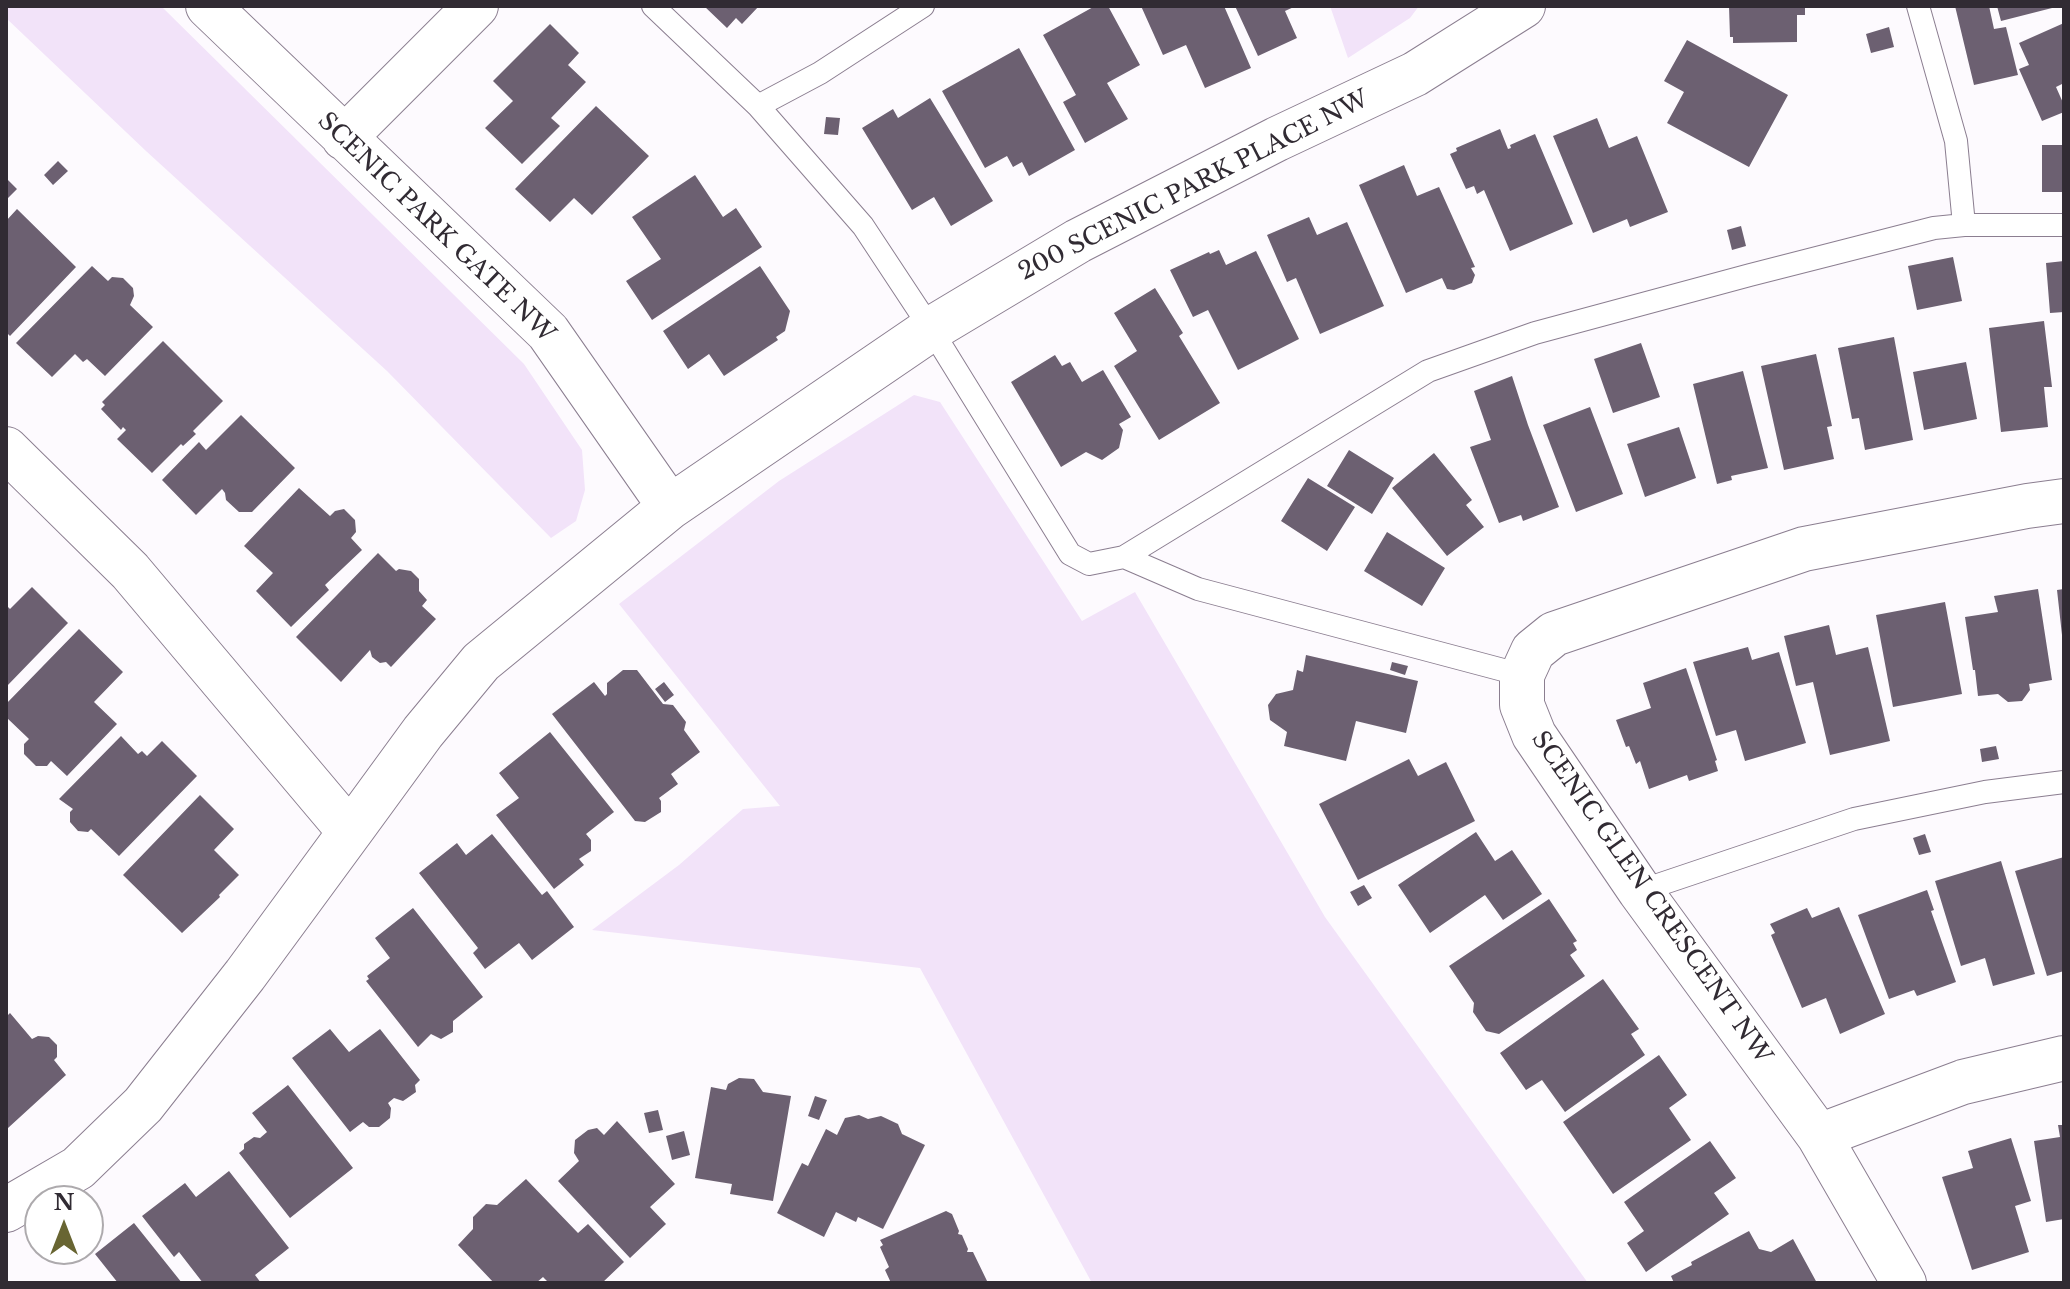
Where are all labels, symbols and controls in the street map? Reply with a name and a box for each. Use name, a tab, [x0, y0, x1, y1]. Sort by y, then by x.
street label: 200 SCENIC PARK PLACE NW	[1014, 85, 1374, 287]
street label: SCENIC PARK GATE NW	[311, 107, 561, 349]
street label: SCENIC GLEN CRESCENT NW	[1525, 726, 1777, 1070]
north arrow	[24, 1185, 104, 1265]
text: N	[54, 1189, 74, 1216]

